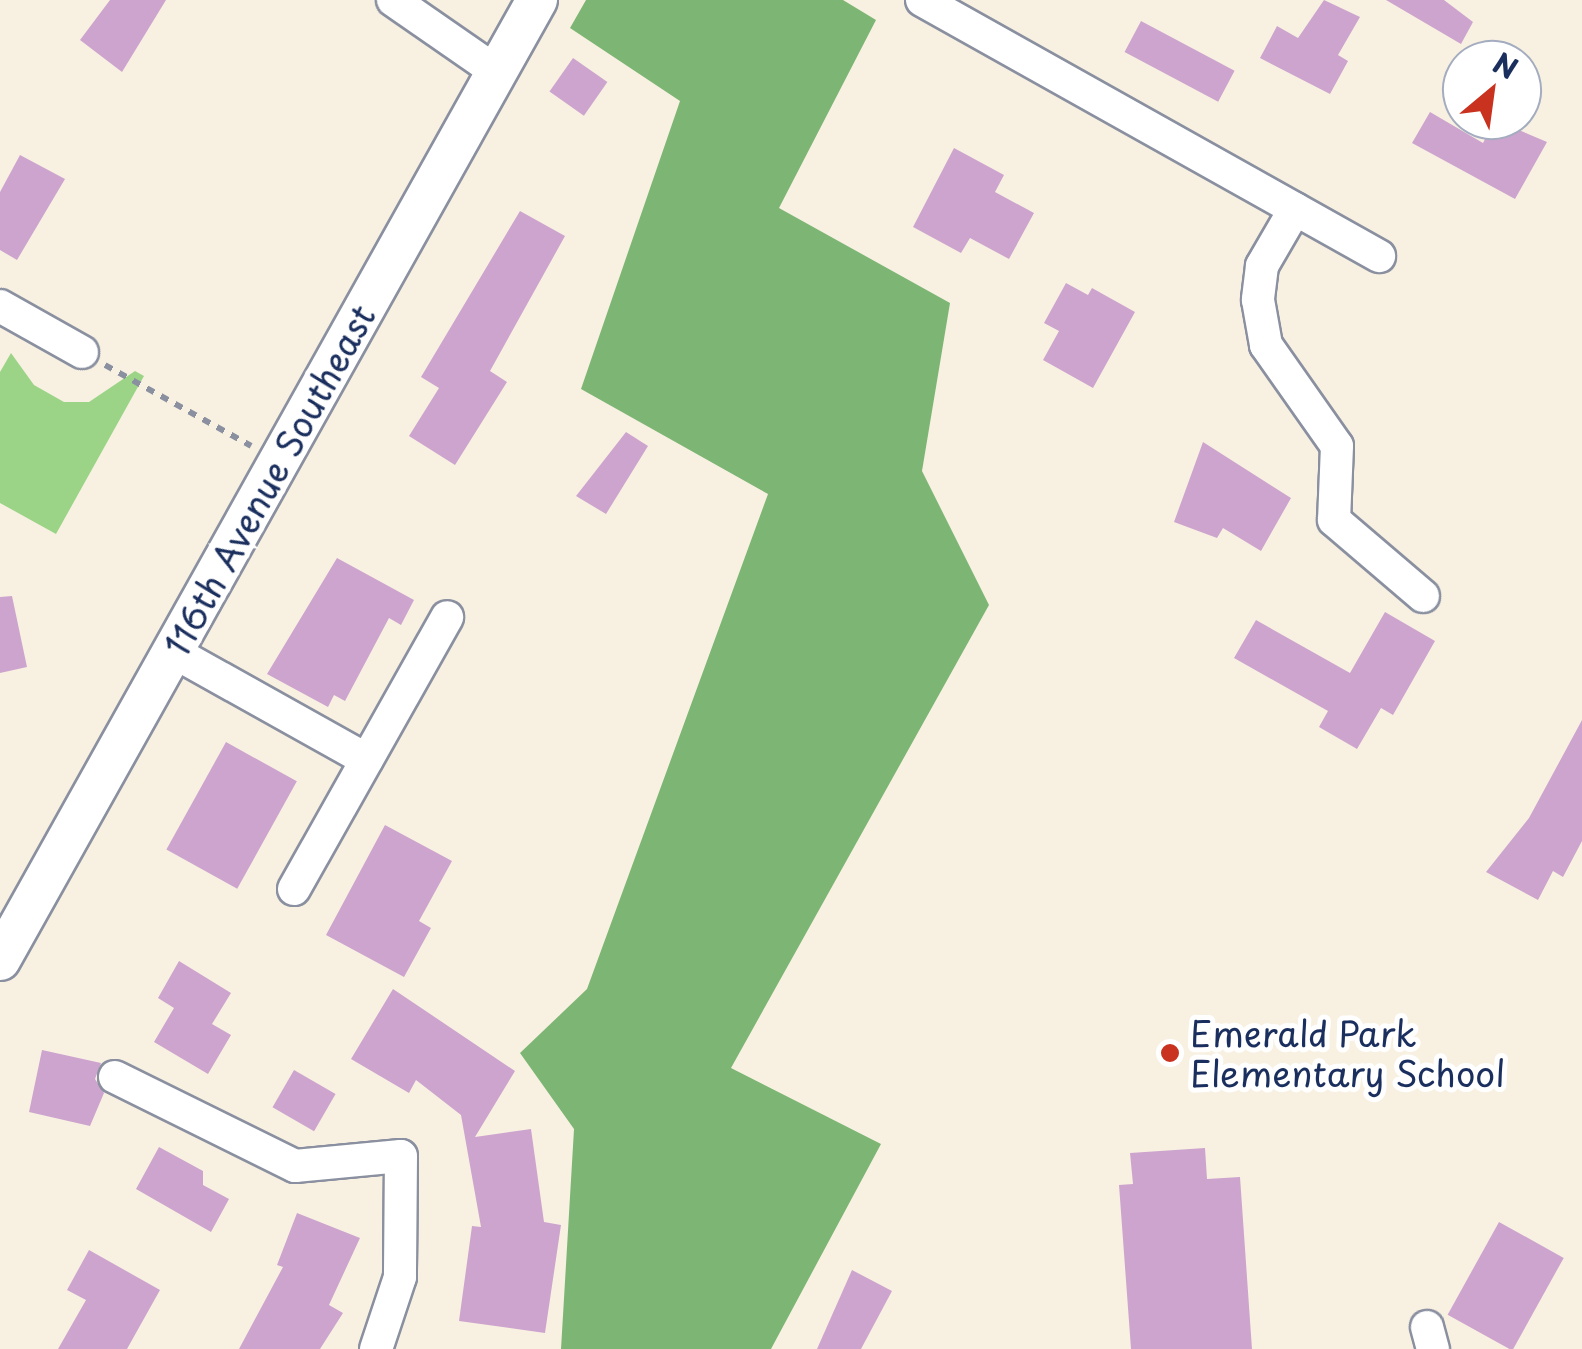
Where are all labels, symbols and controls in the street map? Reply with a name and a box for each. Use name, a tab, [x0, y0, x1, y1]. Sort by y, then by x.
north arrow	[1442, 40, 1542, 140]
text: N	[1486, 41, 1526, 89]
street label: 116th Avenue Southeast	[154, 296, 384, 664]
place label: Emerald Park Elementary School	[1190, 1012, 1505, 1094]
marker: Emerald Park Elementary School	[1159, 1042, 1181, 1064]

